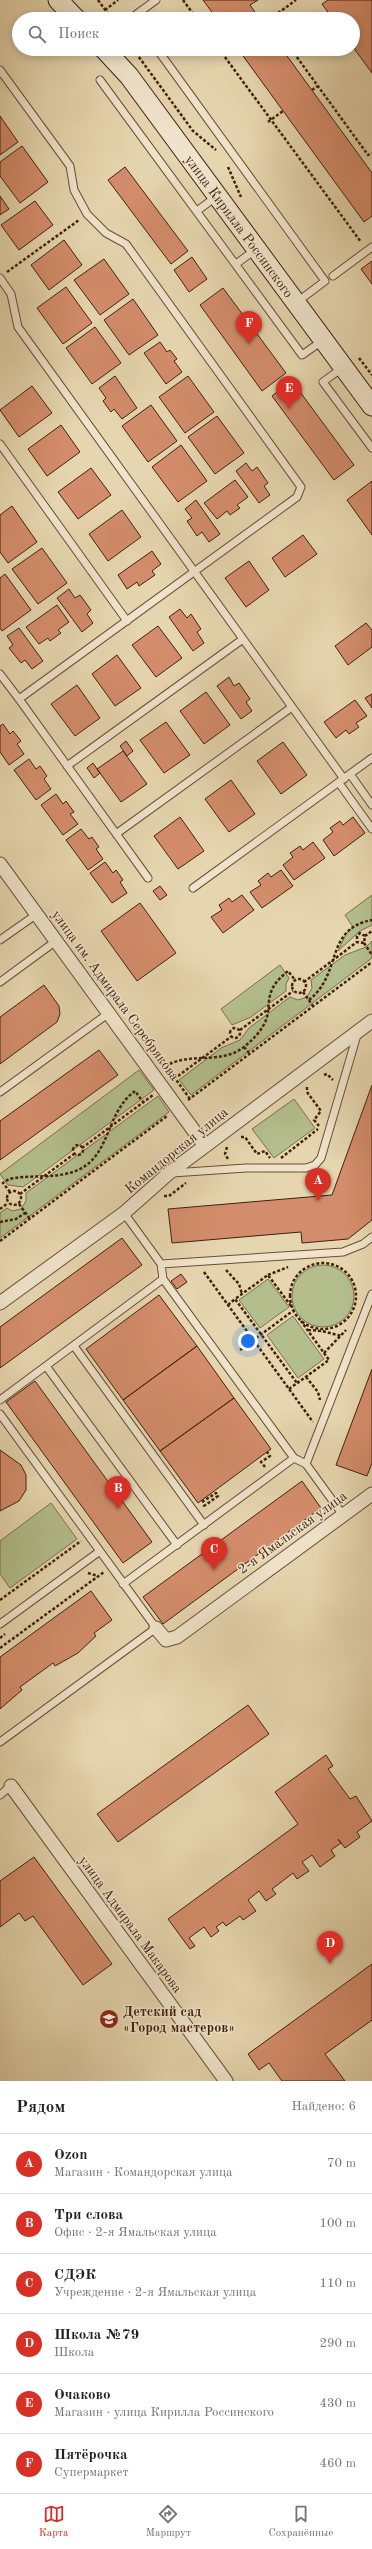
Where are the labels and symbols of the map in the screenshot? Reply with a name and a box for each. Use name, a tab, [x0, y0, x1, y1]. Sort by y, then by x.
street label: улица Кирилла Россинского	[182, 153, 296, 300]
pin: F	[236, 311, 262, 344]
pin: E	[276, 376, 302, 409]
street label: улица им. Адмирала Серебрякова	[49, 908, 182, 1083]
street label: Командорская улица	[123, 1105, 231, 1196]
pin: A	[305, 1168, 331, 1201]
your location	[238, 1331, 258, 1351]
pin: B	[105, 1476, 131, 1509]
street label: 2-я Ямальская улица	[236, 1489, 350, 1577]
pin: C	[201, 1537, 227, 1570]
street label: улица Адмирала Макарова	[76, 1854, 185, 1996]
pin: D	[317, 1931, 343, 1964]
place label: Детский сад «Город мастеров»	[123, 2005, 235, 2035]
school or university icon: Детский сад «Город мастеров»	[98, 2008, 120, 2030]

